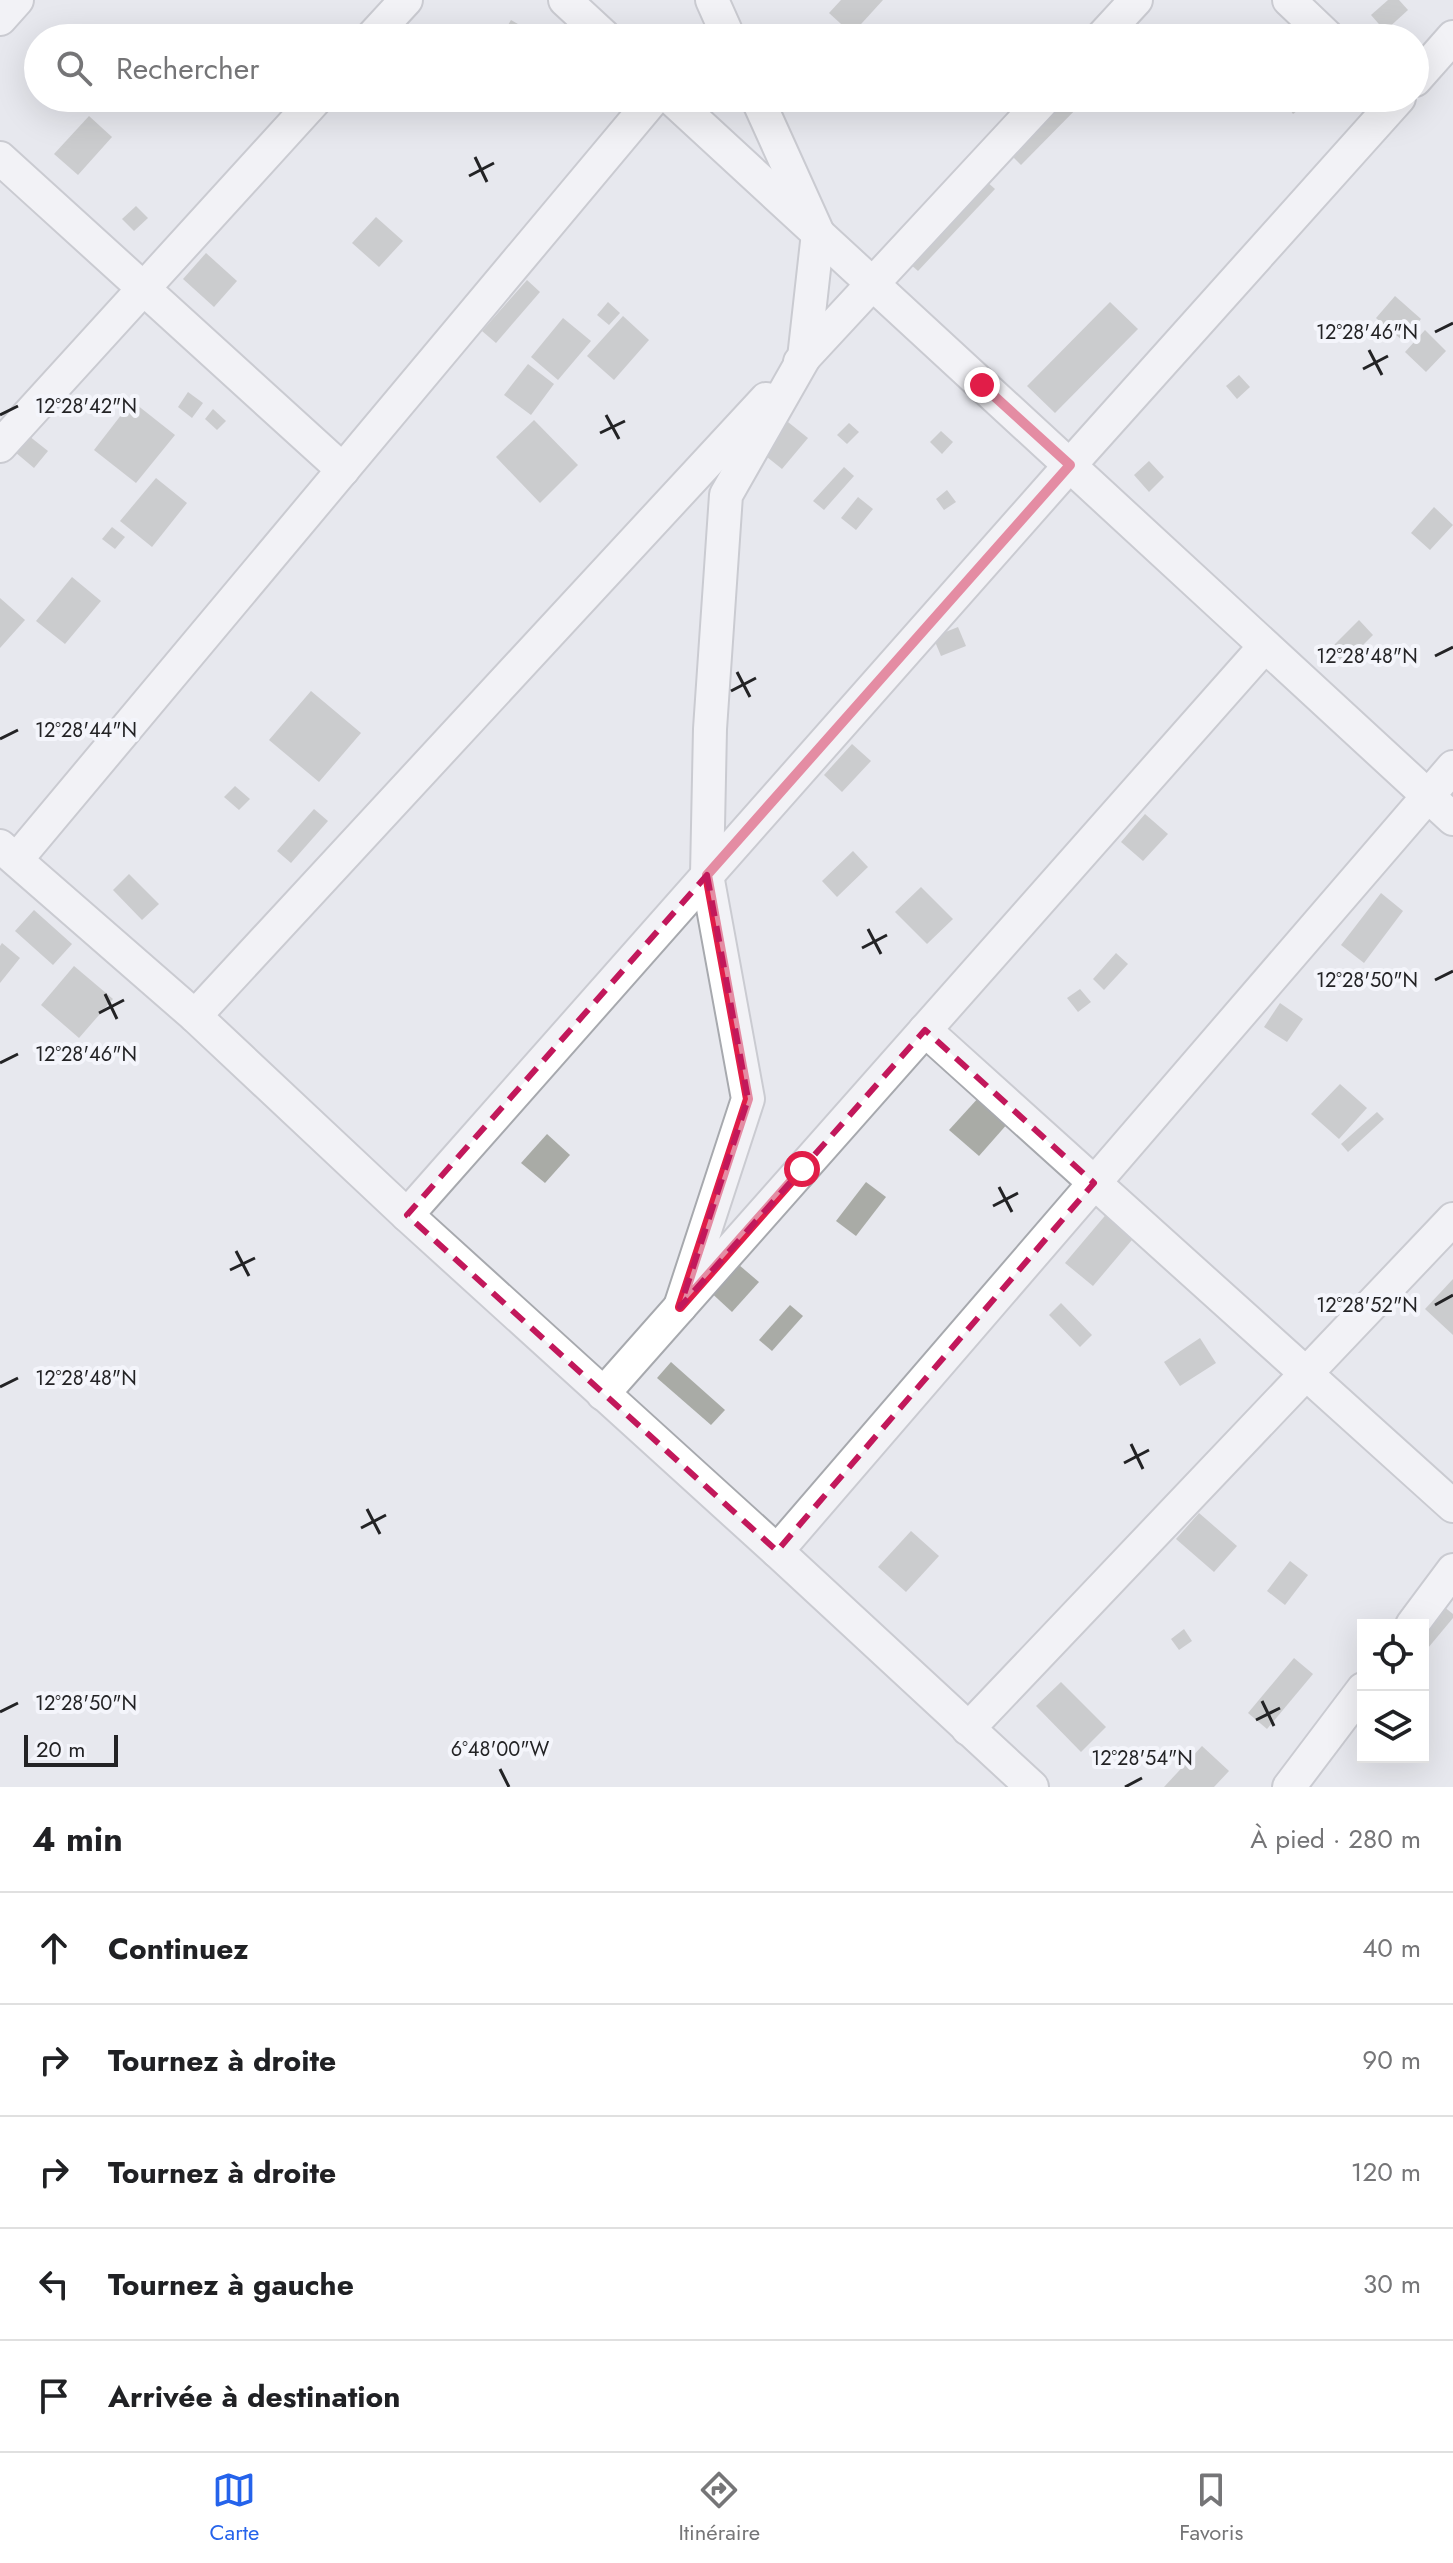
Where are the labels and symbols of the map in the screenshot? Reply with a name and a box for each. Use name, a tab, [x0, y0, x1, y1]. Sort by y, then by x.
text: 12°28'46"N	[1316, 318, 1418, 347]
route end	[964, 367, 1000, 403]
text: 12°28'42"N	[35, 392, 137, 421]
text: 12°28'48"N	[1316, 642, 1418, 671]
text: 12°28'44"N	[35, 716, 137, 745]
text: 12°28'50"N	[1316, 966, 1418, 995]
text: 12°28'46"N	[35, 1040, 137, 1069]
route start	[784, 1151, 820, 1187]
text: 12°28'52"N	[1316, 1291, 1418, 1320]
text: 12°28'48"N	[35, 1364, 137, 1393]
text: 12°28'50"N	[35, 1689, 137, 1718]
scale bar	[24, 1731, 118, 1767]
text: 6°48'00"W	[451, 1735, 549, 1764]
text: 12°28'54"N	[1091, 1744, 1193, 1773]

